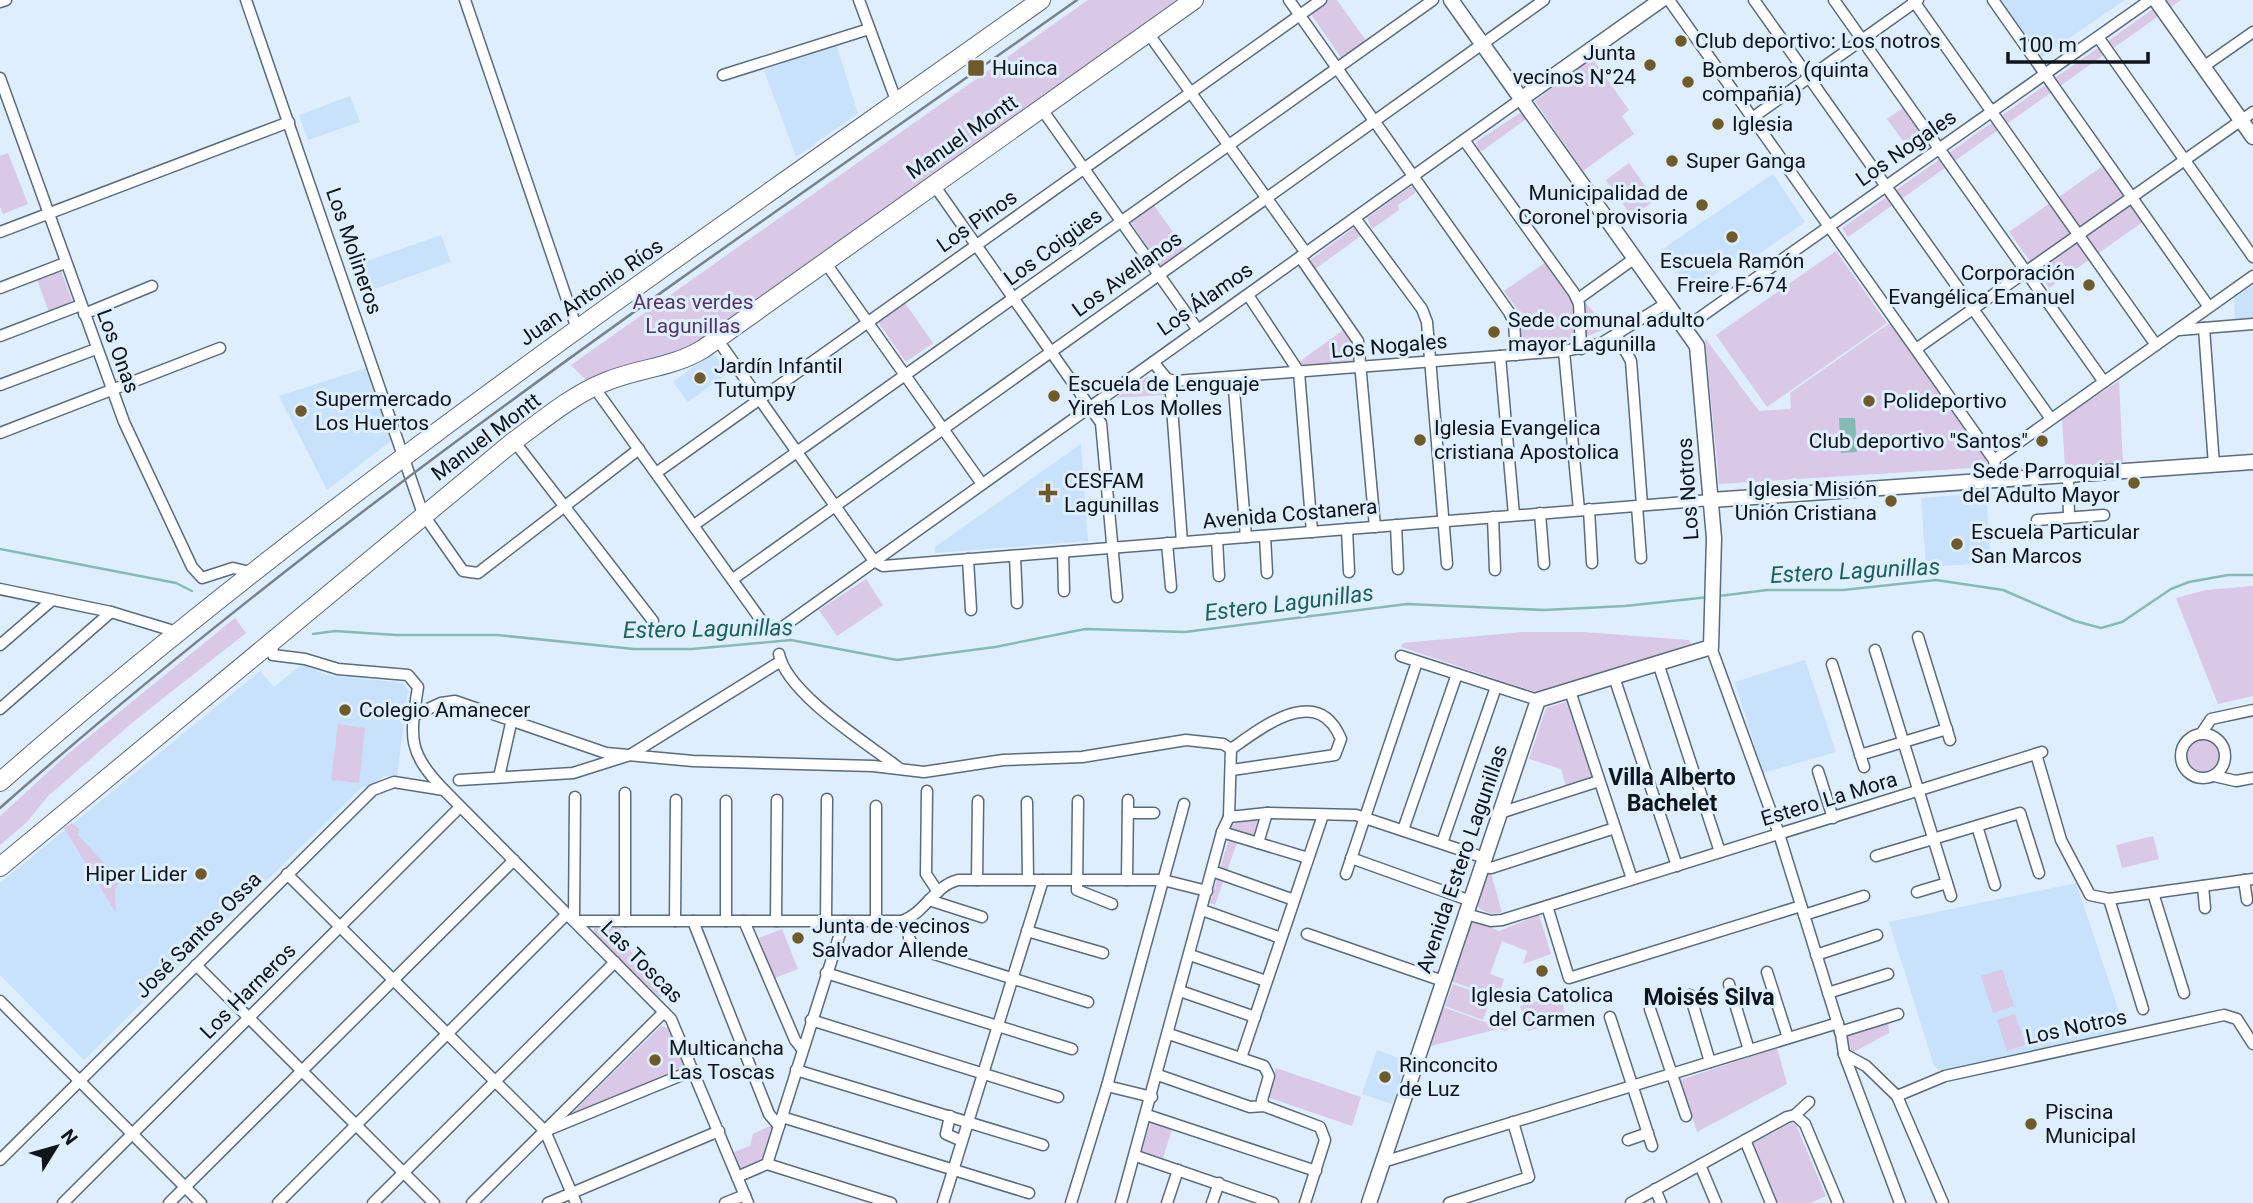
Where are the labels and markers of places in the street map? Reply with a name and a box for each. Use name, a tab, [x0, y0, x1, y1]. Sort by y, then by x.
place label: Club deportivo: Los notros	[1695, 29, 1941, 53]
marker: Club deportivo: Los notros	[1673, 33, 1689, 49]
place label: Junta vecinos N°24	[1513, 41, 1636, 89]
place label: Huinca	[992, 56, 1058, 80]
marker: Junta vecinos N°24	[1642, 57, 1658, 73]
marker: Huinca	[966, 58, 986, 78]
place label: Bomberos (quinta compañia)	[1702, 58, 1869, 106]
marker: Bomberos (quinta compañia)	[1680, 74, 1696, 90]
place label: Iglesia	[1732, 112, 1793, 136]
marker: Iglesia	[1710, 116, 1726, 132]
place label: Super Ganga	[1686, 149, 1806, 173]
marker: Super Ganga	[1664, 153, 1680, 169]
place label: Municipalidad de Coronel provisoria	[1518, 181, 1688, 229]
marker: Municipalidad de Coronel provisoria	[1694, 197, 1710, 213]
marker: Escuela Ramón Freire F-674	[1724, 229, 1740, 245]
place label: Escuela Ramón Freire F-674	[1660, 249, 1804, 297]
place label: Corporación Evangélica Emanuel	[1888, 261, 2075, 309]
marker: Corporación Evangélica Emanuel	[2081, 277, 2097, 293]
place label: Sede comunal adulto mayor Lagunilla	[1508, 308, 1705, 356]
marker: Sede comunal adulto mayor Lagunilla	[1486, 324, 1502, 340]
place label: Jardín Infantil Tutumpy	[714, 354, 843, 402]
marker: Jardín Infantil Tutumpy	[692, 370, 708, 386]
place label: Escuela de Lenguaje Yireh Los Molles	[1068, 372, 1259, 420]
place label: Supermercado Los Huertos	[315, 387, 452, 435]
marker: Escuela de Lenguaje Yireh Los Molles	[1046, 388, 1062, 404]
place label: Polideportivo	[1883, 389, 2007, 413]
marker: Polideportivo	[1861, 393, 1877, 409]
marker: Supermercado Los Huertos	[293, 403, 309, 419]
place label: Iglesia Evangelica cristiana Apostolica	[1434, 416, 1619, 464]
place label: Club deportivo "Santos"	[1809, 429, 2028, 453]
marker: Iglesia Evangelica cristiana Apostolica	[1412, 432, 1428, 448]
marker: Club deportivo "Santos"	[2034, 433, 2050, 449]
place label: Sede Parroquial del Adulto Mayor	[1962, 459, 2120, 507]
place label: CESFAM Lagunillas	[1064, 469, 1159, 517]
marker: Sede Parroquial del Adulto Mayor	[2126, 475, 2142, 491]
place label: Iglesia Misión Unión Cristiana	[1735, 477, 1877, 525]
marker: CESFAM Lagunillas	[1038, 483, 1058, 503]
marker: Iglesia Misión Unión Cristiana	[1883, 493, 1899, 509]
place label: Escuela Particular San Marcos	[1971, 520, 2140, 568]
marker: Escuela Particular San Marcos	[1949, 536, 1965, 552]
place label: Colegio Amanecer	[359, 698, 531, 722]
marker: Colegio Amanecer	[337, 702, 353, 718]
place label: Hiper Lider	[85, 862, 187, 886]
marker: Hiper Lider	[193, 866, 209, 882]
place label: Junta de vecinos Salvador Allende	[812, 914, 970, 962]
marker: Junta de vecinos Salvador Allende	[790, 930, 806, 946]
marker: Iglesia Catolica del Carmen	[1534, 963, 1550, 979]
place label: Iglesia Catolica del Carmen	[1471, 983, 1613, 1031]
place label: Multicancha Las Toscas	[669, 1036, 784, 1084]
marker: Multicancha Las Toscas	[647, 1052, 663, 1068]
place label: Rinconcito de Luz	[1399, 1053, 1498, 1101]
marker: Rinconcito de Luz	[1377, 1069, 1393, 1085]
place label: Piscina Municipal	[2045, 1100, 2136, 1148]
marker: Piscina Municipal	[2023, 1116, 2039, 1132]

